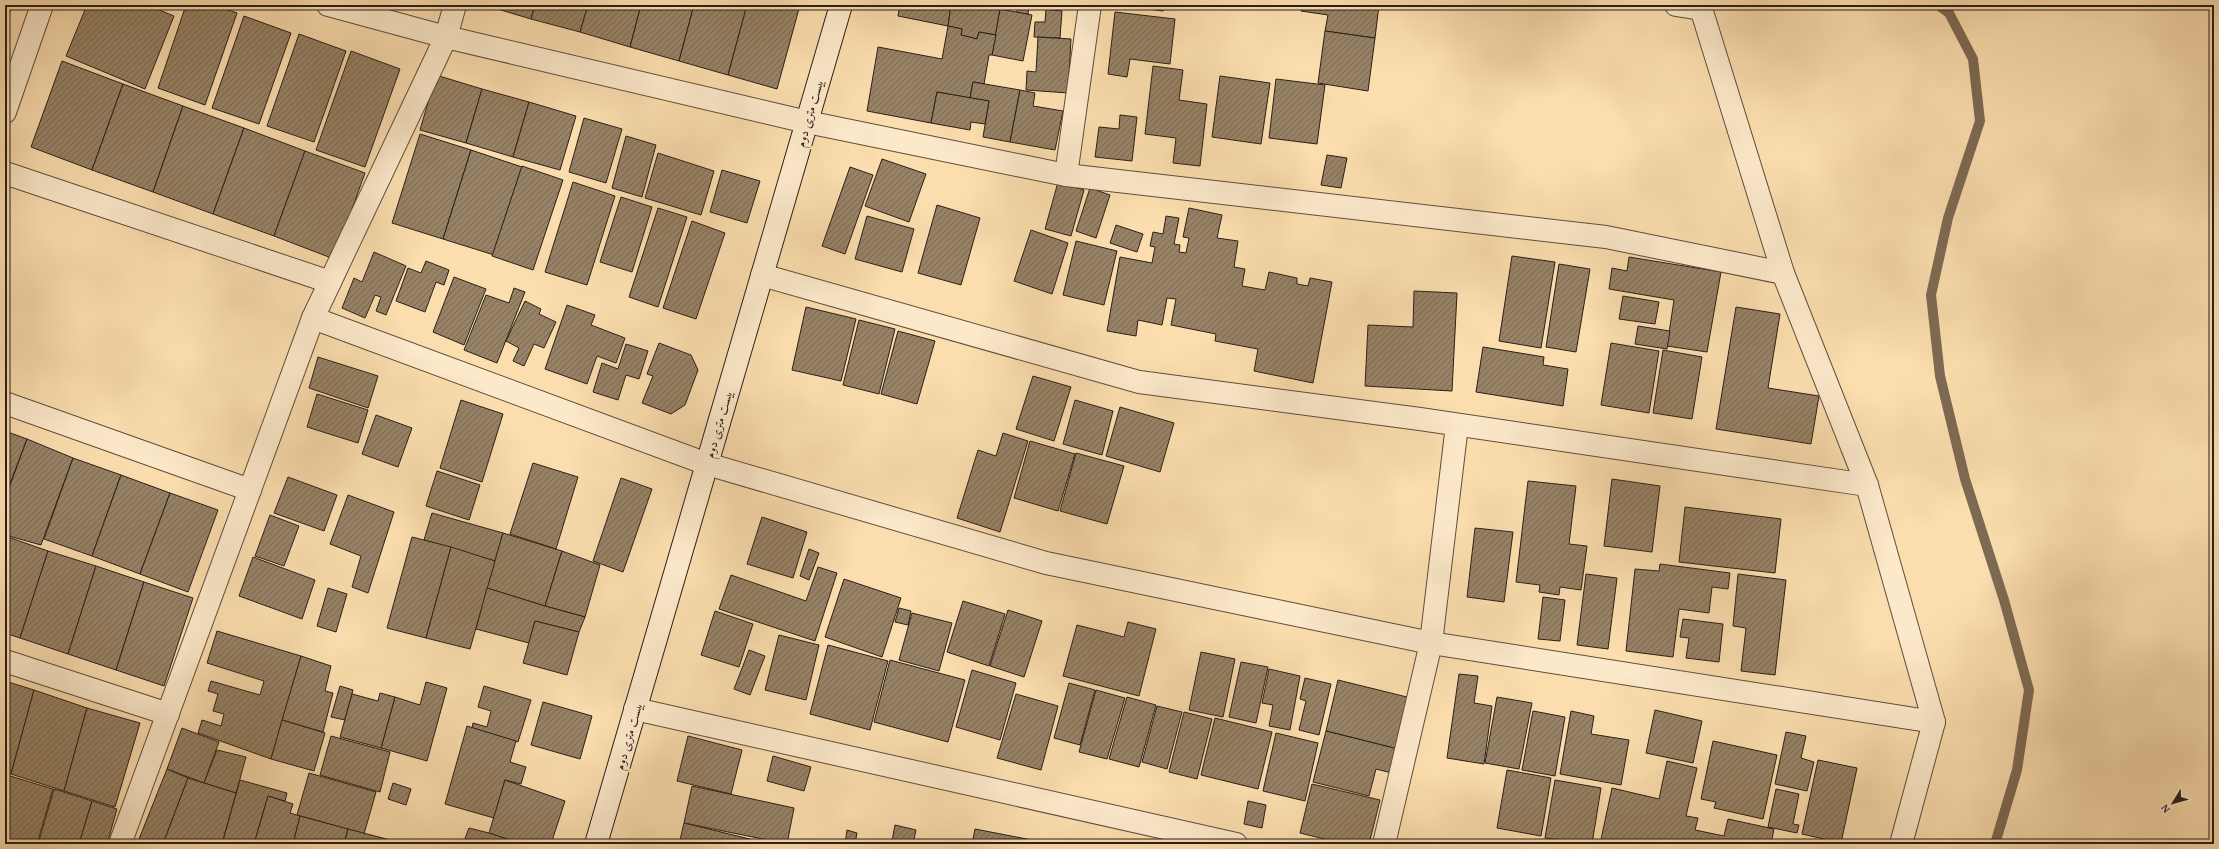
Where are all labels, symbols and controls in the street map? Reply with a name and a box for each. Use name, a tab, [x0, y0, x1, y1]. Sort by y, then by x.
street label: بیست متری دوم	[791, 77, 830, 150]
street label: بیست متری دوم	[700, 388, 739, 461]
street label: بیست متری دوم	[610, 700, 649, 773]
north arrow	[2153, 783, 2193, 823]
text: N	[2156, 801, 2174, 817]

